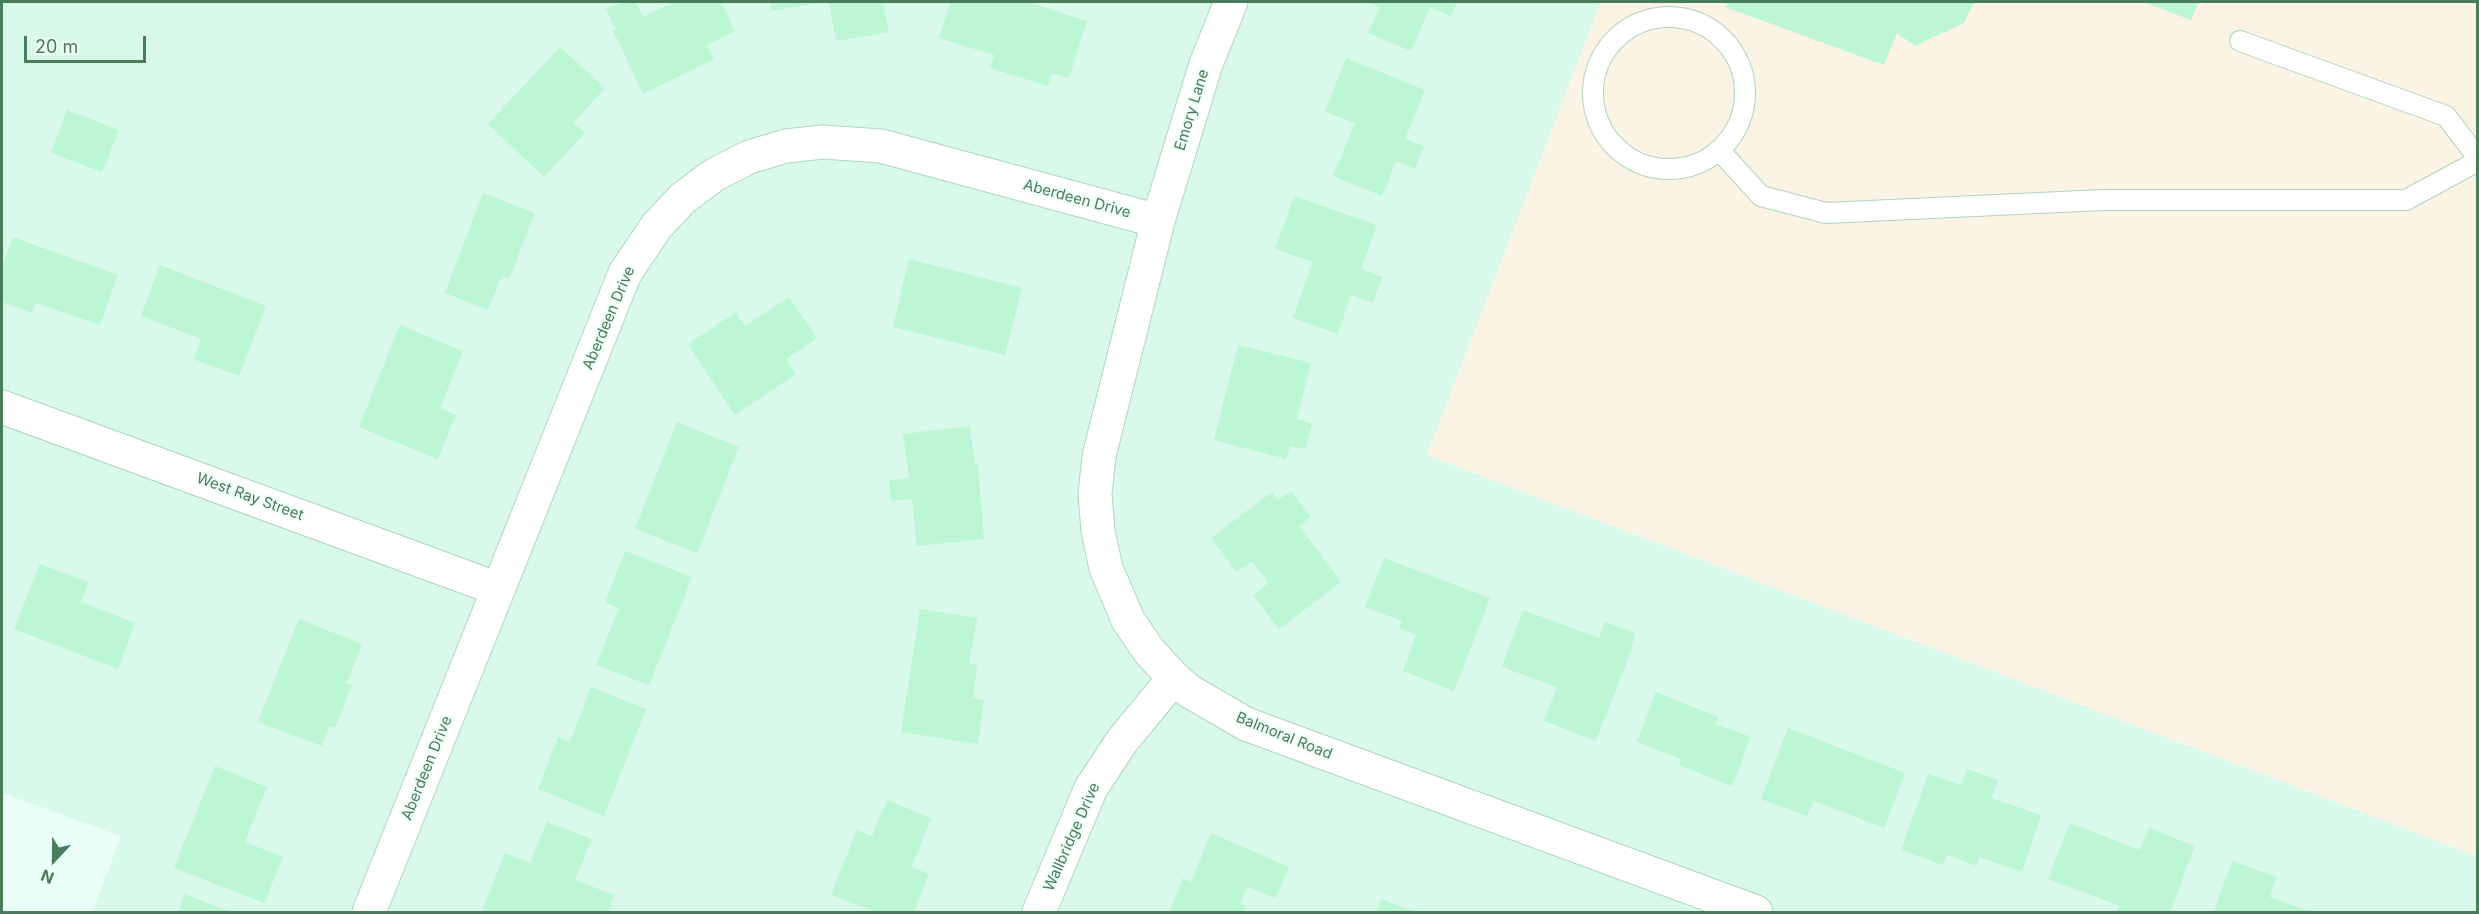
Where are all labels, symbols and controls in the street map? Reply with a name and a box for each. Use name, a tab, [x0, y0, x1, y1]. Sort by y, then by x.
scale bar	[27, 24, 148, 62]
text: 20 m	[35, 36, 78, 57]
street label: Emory Lane	[1171, 67, 1213, 153]
street label: Aberdeen Drive	[1021, 176, 1133, 222]
street label: Aberdeen Drive	[579, 264, 639, 372]
street label: West Ray Street	[194, 469, 306, 525]
street label: Balmoral Road	[1233, 709, 1335, 763]
street label: Aberdeen Drive	[398, 713, 456, 823]
street label: Wallbridge Drive	[1040, 780, 1104, 894]
north arrow	[24, 830, 84, 890]
text: N	[38, 865, 57, 888]

